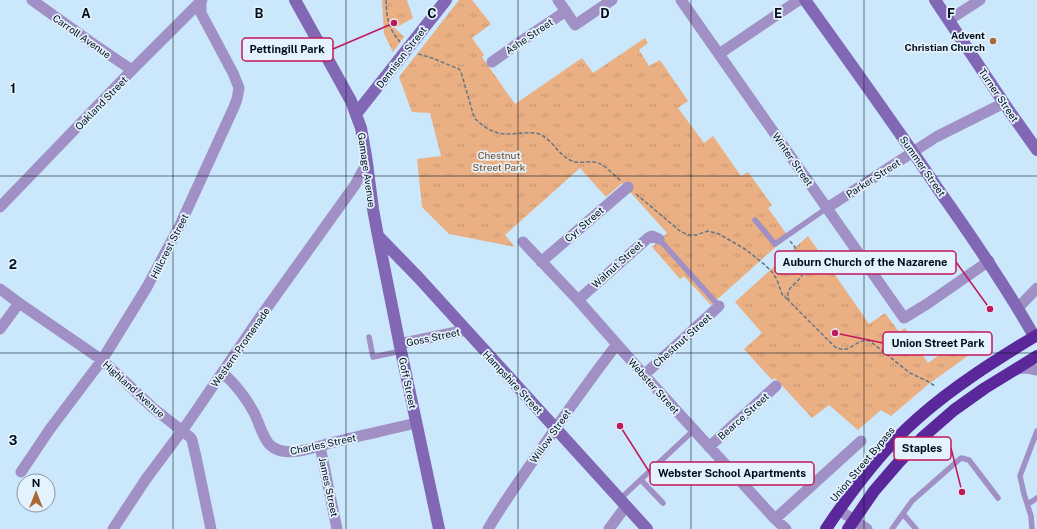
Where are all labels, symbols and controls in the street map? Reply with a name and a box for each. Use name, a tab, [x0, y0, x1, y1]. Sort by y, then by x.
text: B	[255, 6, 264, 21]
text: C	[427, 6, 437, 21]
text: D	[600, 6, 610, 21]
text: E	[774, 6, 782, 21]
text: F	[947, 6, 955, 21]
street label: Carroll Avenue	[51, 11, 113, 61]
street label: Ashe Street	[503, 16, 555, 56]
street label: Dennison Street	[373, 24, 429, 90]
place label: Advent Christian Church	[905, 29, 985, 53]
marker: Advent Christian Church	[988, 36, 998, 46]
callout: Pettingill Park	[242, 38, 333, 61]
text: Pettingill Park	[249, 43, 325, 55]
street label: Turner Street	[977, 66, 1021, 124]
street label: Oakland Street	[72, 73, 130, 132]
text: 1	[10, 81, 16, 96]
street label: Winter Street	[770, 130, 816, 188]
street label: Gamage Avenue	[356, 132, 378, 209]
street label: Summer Street	[898, 133, 948, 199]
park label: Chestnut Street Park	[473, 149, 526, 173]
street label: Parker Street	[844, 156, 902, 200]
street label: Cyr Street	[562, 204, 606, 244]
street label: Hillcrest Street	[147, 211, 191, 280]
street label: Walnut Street	[589, 238, 645, 290]
callout: Auburn Church of the Nazarene	[775, 251, 956, 274]
text: Auburn Church of the Nazarene	[783, 256, 947, 268]
text: 2	[9, 257, 17, 272]
street label: Western Promenade	[208, 305, 272, 389]
street label: Chestnut Street	[650, 311, 714, 369]
street label: Goss Street	[405, 325, 461, 349]
callout: Union Street Park	[883, 332, 992, 355]
text: Union Street Park	[891, 337, 985, 349]
street label: Hampshire Street	[481, 348, 545, 416]
street label: Goff Street	[397, 356, 419, 410]
street label: Webster Street	[626, 356, 682, 416]
street label: Highland Avenue	[101, 358, 168, 420]
street label: Bearce Street	[715, 390, 771, 442]
street label: Willow Street	[527, 407, 573, 465]
street label: Union Street Bypass	[827, 424, 897, 504]
street label: Charles Street	[289, 431, 357, 457]
text: 3	[9, 433, 18, 448]
callout: Staples	[894, 437, 951, 460]
text: Staples	[902, 442, 942, 454]
street label: James Street	[317, 456, 341, 518]
callout: Webster School Apartments	[650, 462, 814, 485]
text: Webster School Apartments	[658, 467, 806, 479]
north arrow	[16, 473, 56, 513]
text: N	[32, 477, 40, 489]

